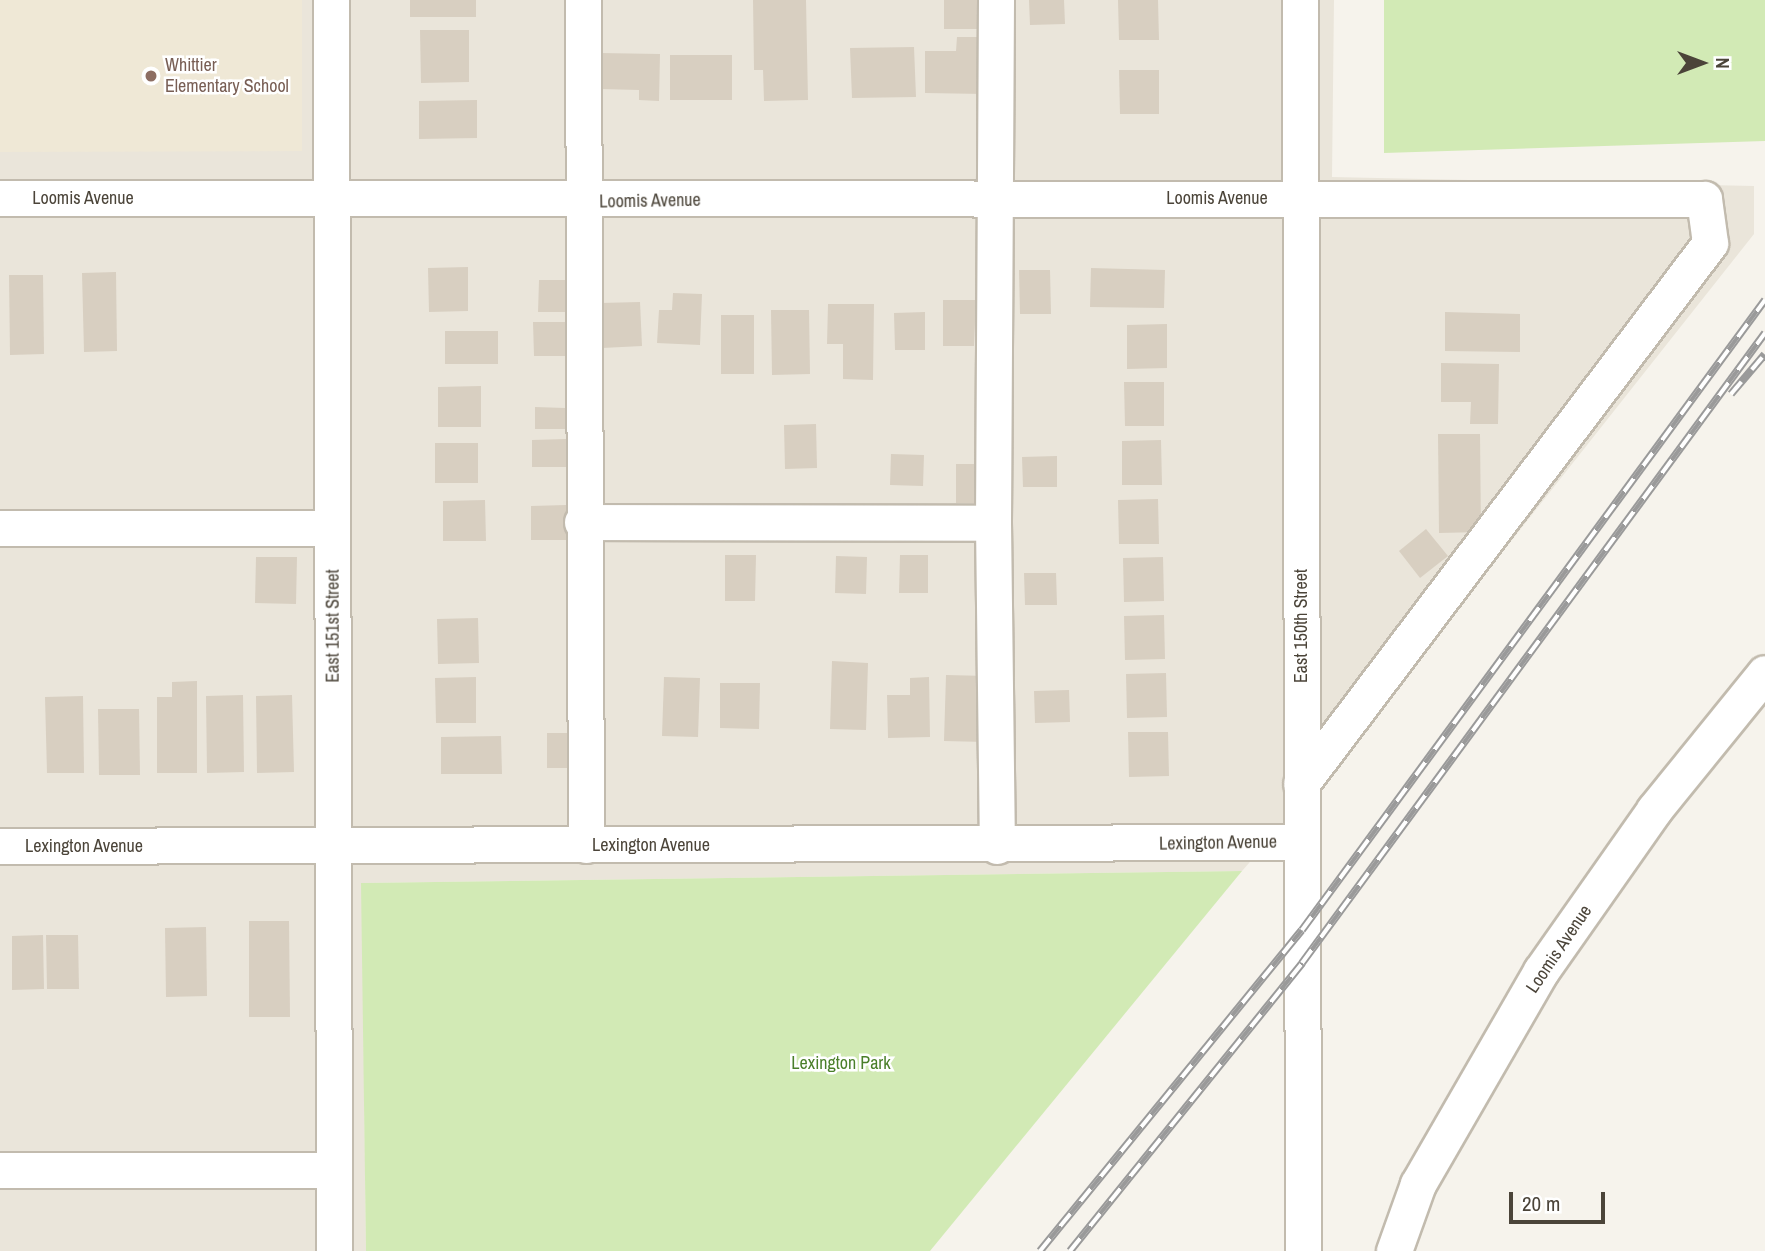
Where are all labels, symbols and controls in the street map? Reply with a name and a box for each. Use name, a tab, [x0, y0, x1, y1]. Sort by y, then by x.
north arrow	[1667, 28, 1737, 98]
place label: Whittier Elementary School	[165, 55, 289, 98]
text: N	[1710, 57, 1736, 69]
marker: Whittier Elementary School	[143, 68, 159, 84]
street label: Loomis Avenue	[32, 187, 134, 209]
street label: Loomis Avenue	[1166, 187, 1268, 209]
street label: Loomis Avenue	[599, 189, 701, 213]
street label: East 151st Street	[322, 569, 344, 683]
street label: East 150th Street	[1290, 569, 1312, 683]
street label: Lexington Avenue	[1158, 831, 1278, 855]
street label: Lexington Avenue	[592, 834, 710, 856]
street label: Lexington Avenue	[25, 835, 143, 857]
street label: Loomis Avenue	[1521, 901, 1597, 997]
park label: Lexington Park	[791, 1052, 891, 1074]
scale bar	[1513, 1178, 1609, 1222]
text: 20 m	[1522, 1189, 1560, 1218]

